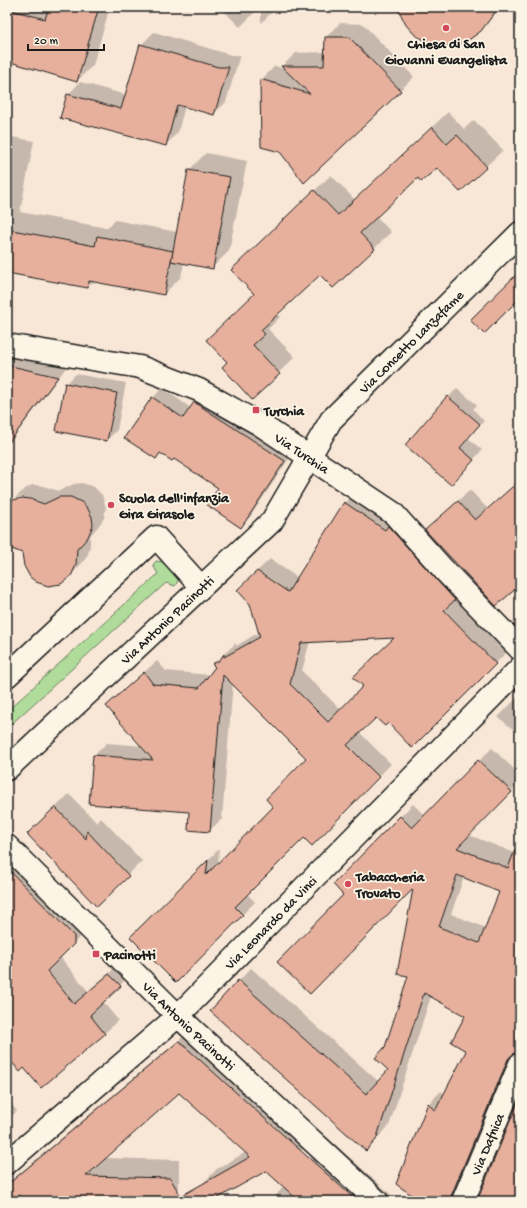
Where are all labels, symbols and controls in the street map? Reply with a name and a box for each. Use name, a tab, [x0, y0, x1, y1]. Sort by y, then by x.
marker: Chiesa di San Giovanni Evangelista	[441, 23, 451, 33]
scale bar	[28, 26, 104, 52]
text: 20 m	[34, 35, 59, 49]
place label: Chiesa di San Giovanni Evangelista	[385, 37, 508, 70]
street label: Via Concetto Lanzafame	[356, 287, 469, 399]
place label: Turchia	[263, 404, 305, 421]
marker: Turchia	[251, 405, 261, 415]
street label: Via Turchia	[270, 430, 332, 480]
place label: Scuola dell'infanzia Gira Girasole	[119, 491, 230, 524]
marker: Scuola dell'infanzia Gira Girasole	[106, 500, 116, 510]
street label: Via Antonio Pacinotti	[118, 573, 219, 670]
place label: Tabaccheria Trovato	[355, 870, 426, 903]
street label: Via Leonardo da Vinci	[222, 874, 322, 975]
marker: Tabaccheria Trovato	[343, 879, 353, 889]
place label: Pacinotti	[103, 948, 156, 965]
marker: Pacinotti	[91, 949, 101, 959]
street label: Via Antonio Pacinotti	[137, 979, 238, 1076]
street label: Via Dafnica	[468, 1110, 510, 1179]

